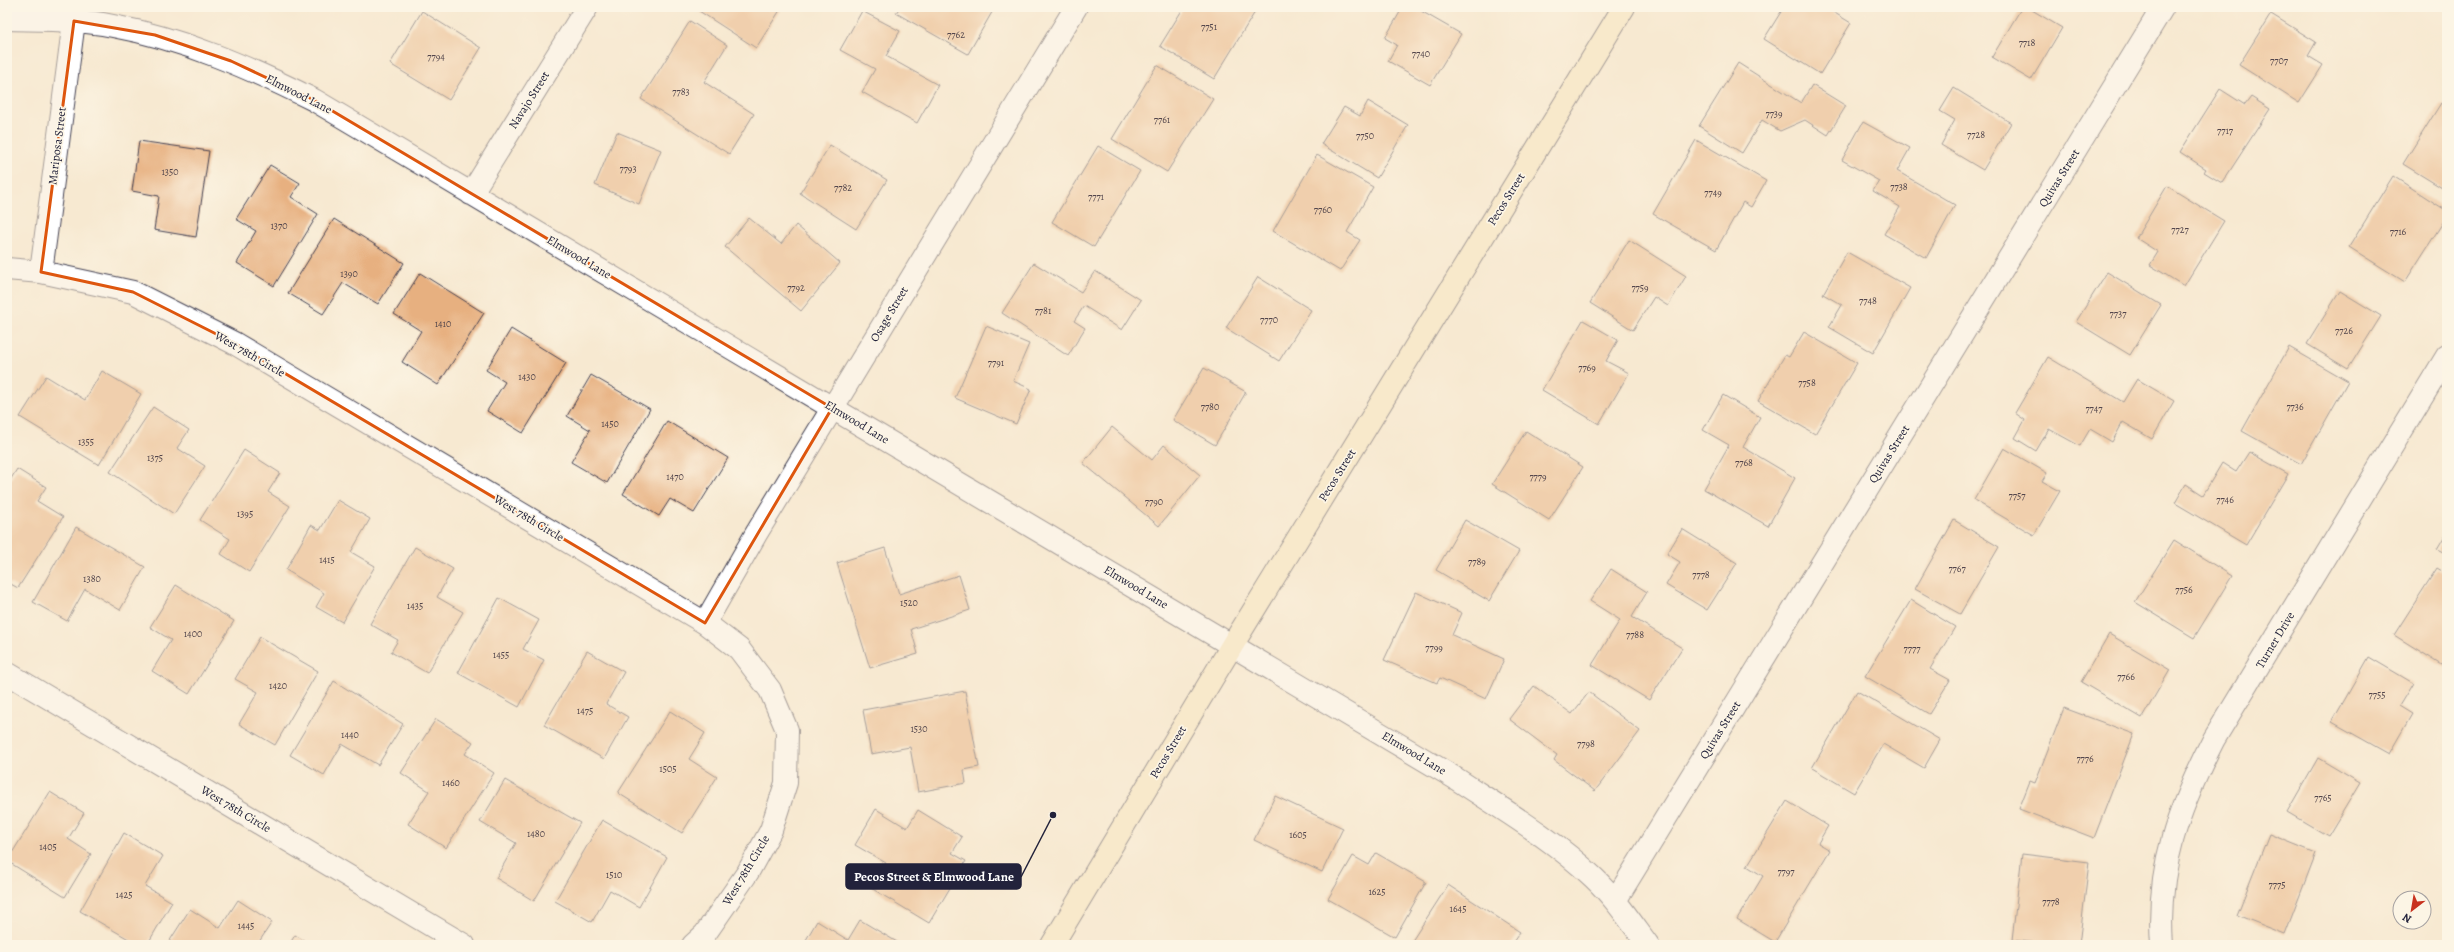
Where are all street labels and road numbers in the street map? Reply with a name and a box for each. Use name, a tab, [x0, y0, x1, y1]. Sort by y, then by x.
street label: Navajo Street	[505, 68, 553, 132]
street label: Elmwood Lane	[263, 70, 335, 118]
street label: Mariposa Street	[44, 106, 70, 186]
street label: Quivas Street	[2035, 146, 2083, 210]
street label: Pecos Street	[1484, 170, 1528, 228]
street label: Elmwood Lane	[544, 231, 614, 283]
street label: Osage Street	[866, 283, 912, 345]
street label: West 78th Circle	[211, 327, 288, 381]
street label: Elmwood Lane	[822, 396, 892, 448]
street label: Quivas Street	[1865, 422, 1913, 486]
street label: Pecos Street	[1315, 446, 1359, 504]
street label: West 78th Circle	[490, 490, 567, 545]
street label: Elmwood Lane	[1101, 561, 1171, 613]
street label: Turner Drive	[2252, 609, 2298, 671]
street label: Quivas Street	[1696, 698, 1744, 762]
street label: Pecos Street	[1146, 723, 1190, 781]
street label: Elmwood Lane	[1379, 727, 1449, 779]
street label: West 78th Circle	[197, 781, 274, 836]
street label: West 78th Circle	[718, 832, 773, 909]

